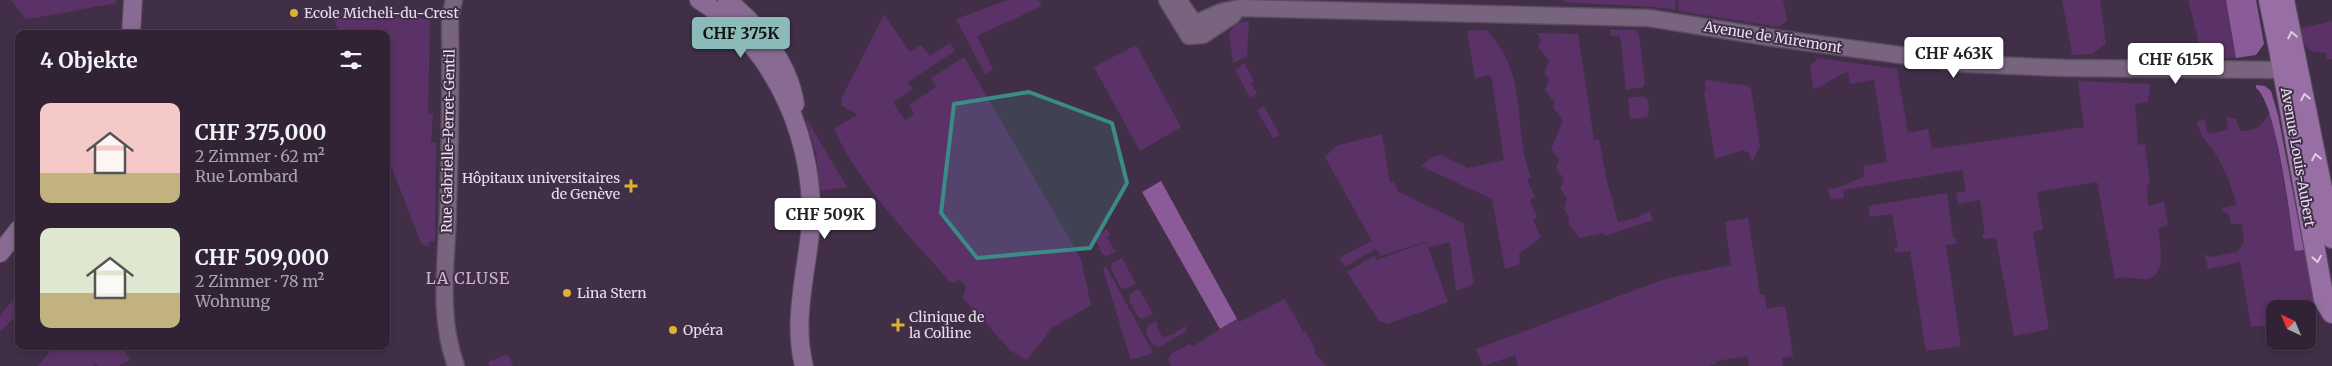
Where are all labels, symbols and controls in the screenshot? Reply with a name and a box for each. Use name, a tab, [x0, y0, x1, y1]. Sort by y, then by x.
place label: Ecole Micheli-du-Crest	[304, 4, 459, 22]
marker: Ecole Micheli-du-Crest	[288, 7, 300, 19]
pin: CHF 375K	[689, 17, 793, 59]
street label: Avenue de Miremont	[1702, 17, 1844, 57]
text: CHF 375K	[703, 23, 779, 43]
one-way arrow	[2287, 31, 2298, 39]
pin: CHF 463K	[1902, 36, 2006, 79]
pin: CHF 615K	[2124, 42, 2228, 85]
text: CHF 463K	[1915, 43, 1993, 63]
icon: filters	[337, 46, 365, 74]
text: 4 Objekte	[40, 47, 138, 74]
street label: Rue Gabrielle-Perret-Gentil	[437, 48, 459, 233]
text: CHF 615K	[2139, 49, 2213, 69]
street label: Avenue Louis-Aubert	[2277, 85, 2319, 229]
one-way arrow	[2300, 93, 2310, 102]
text: CHF 375,000	[195, 119, 326, 146]
icon: home	[80, 123, 140, 183]
text: 2 Zimmer · 62 m²	[195, 146, 325, 166]
one-way arrow	[2312, 153, 2322, 162]
text: Rue Lombard	[195, 166, 298, 186]
place label: Hôpitaux universitaires de Genève	[462, 169, 620, 203]
marker: Hôpitaux universitaires de Genève	[624, 179, 638, 193]
pin: CHF 509K	[773, 198, 877, 240]
text: CHF 509K	[786, 204, 864, 224]
text: CHF 509,000	[195, 244, 329, 271]
icon: home	[80, 248, 140, 308]
one-way arrow	[2311, 255, 2321, 264]
district label: LA CLUSE	[426, 268, 510, 288]
text: 2 Zimmer · 78 m²	[195, 271, 324, 291]
place label: Lina Stern	[577, 284, 647, 302]
marker: Lina Stern	[561, 287, 573, 299]
text: Wohnung	[195, 291, 270, 311]
north arrow	[2266, 300, 2316, 350]
map controls	[2266, 300, 2316, 350]
place label: Clinique de la Colline	[909, 308, 984, 342]
marker: Clinique de la Colline	[891, 318, 905, 332]
place label: Opéra	[683, 321, 724, 339]
marker: Opéra	[667, 324, 679, 336]

